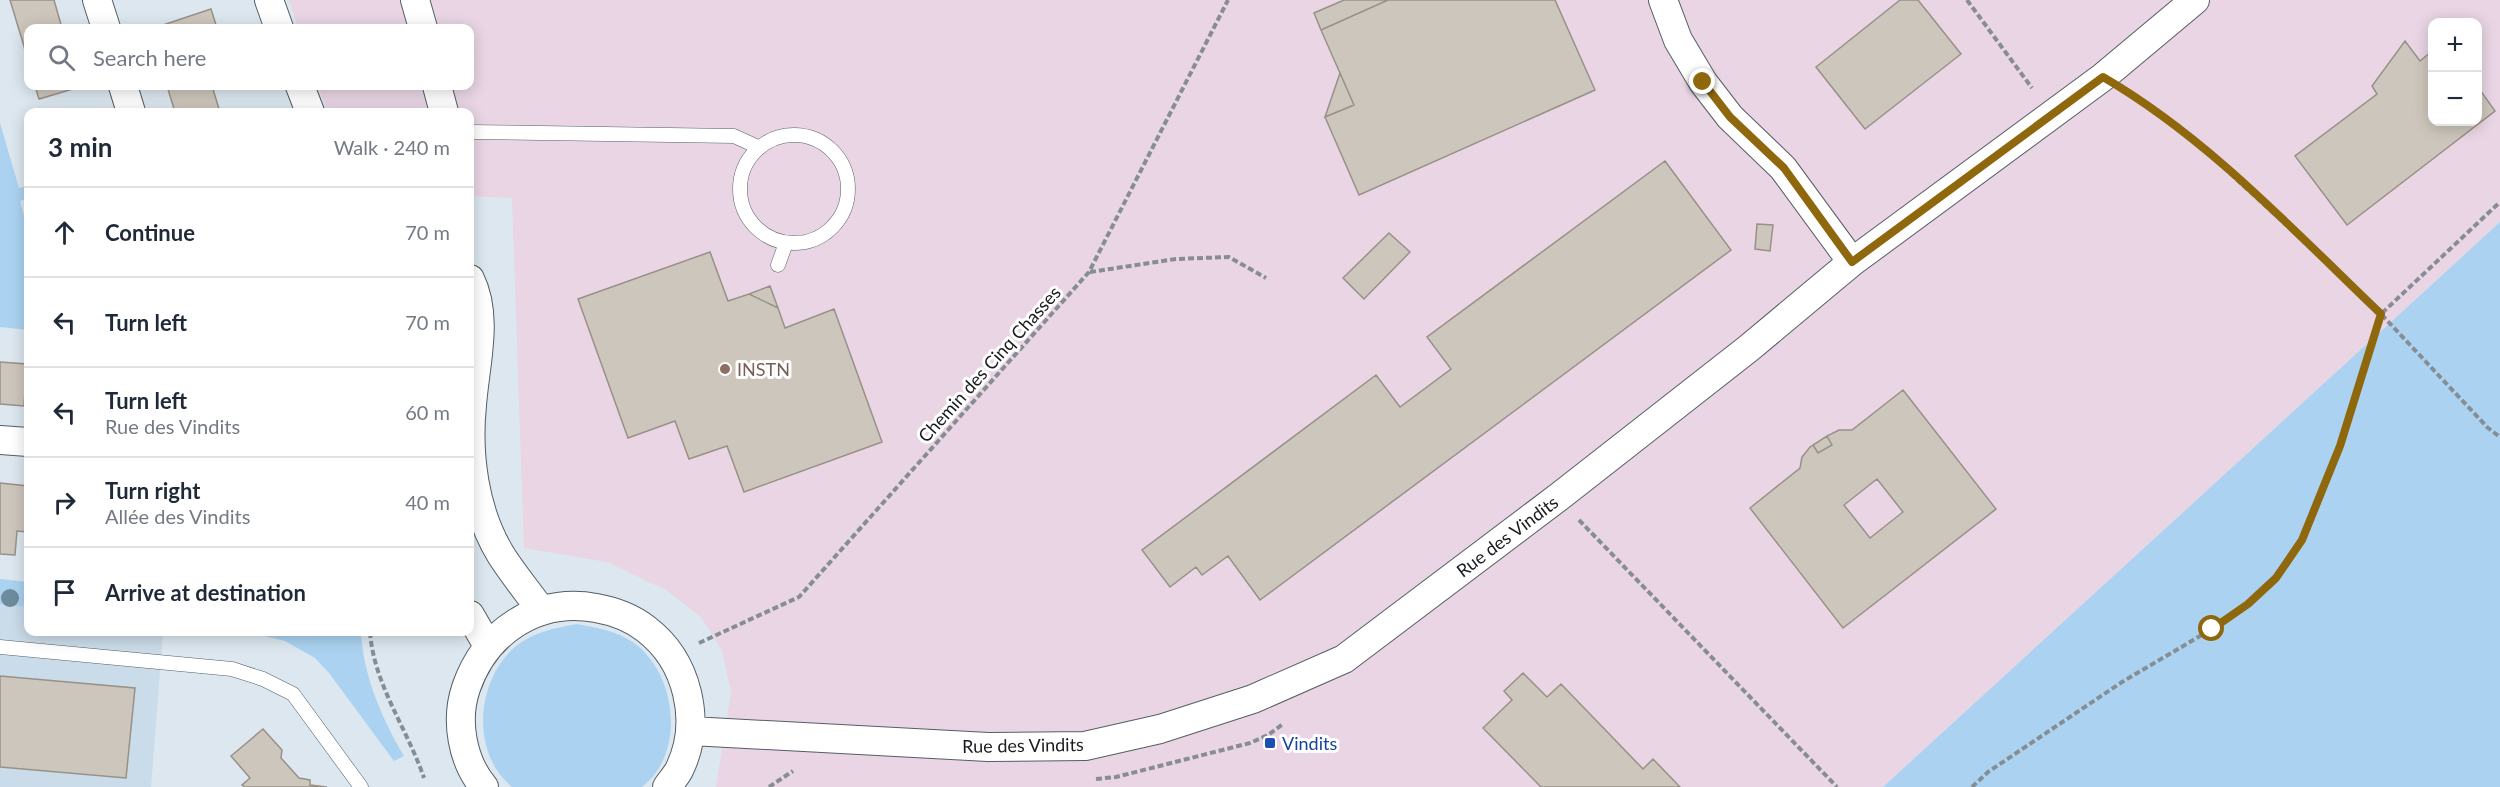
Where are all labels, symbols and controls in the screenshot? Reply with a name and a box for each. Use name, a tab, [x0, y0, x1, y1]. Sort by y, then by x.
map controls	[2428, 18, 2482, 126]
button: +	[2428, 18, 2482, 72]
search box	[24, 24, 474, 90]
icon: search	[45, 41, 78, 74]
text: Search here	[93, 44, 206, 71]
route end	[1689, 68, 1715, 94]
button: −	[2428, 72, 2482, 126]
text: 3 min	[48, 131, 112, 163]
text: Walk · 240 m	[334, 135, 450, 159]
icon: ahead	[48, 216, 81, 249]
text: Continue	[105, 219, 195, 246]
text: 70 m	[405, 220, 450, 244]
street label: Chemin des Cinq Chasses	[913, 281, 1065, 447]
icon: left	[48, 306, 81, 339]
text: Turn left	[105, 309, 187, 336]
text: 70 m	[405, 310, 450, 334]
place label: INSTN	[737, 358, 790, 380]
marker: INSTN	[718, 362, 732, 376]
text: Turn left	[105, 387, 187, 414]
icon: left	[48, 396, 81, 429]
text: 60 m	[405, 400, 450, 424]
text: Rue des Vindits	[105, 414, 240, 438]
text: Turn right	[105, 477, 200, 504]
icon: right	[48, 486, 81, 519]
text: 40 m	[405, 490, 450, 514]
street label: Rue des Vindits	[1452, 491, 1562, 581]
text: Allée des Vindits	[105, 504, 250, 528]
icon: arrive	[48, 576, 81, 609]
text: Arrive at destination	[105, 579, 306, 606]
route start	[2198, 615, 2224, 641]
place label: Vindits	[1282, 732, 1337, 754]
street label: Rue des Vindits	[962, 733, 1084, 757]
marker: Vindits	[1263, 736, 1277, 750]

